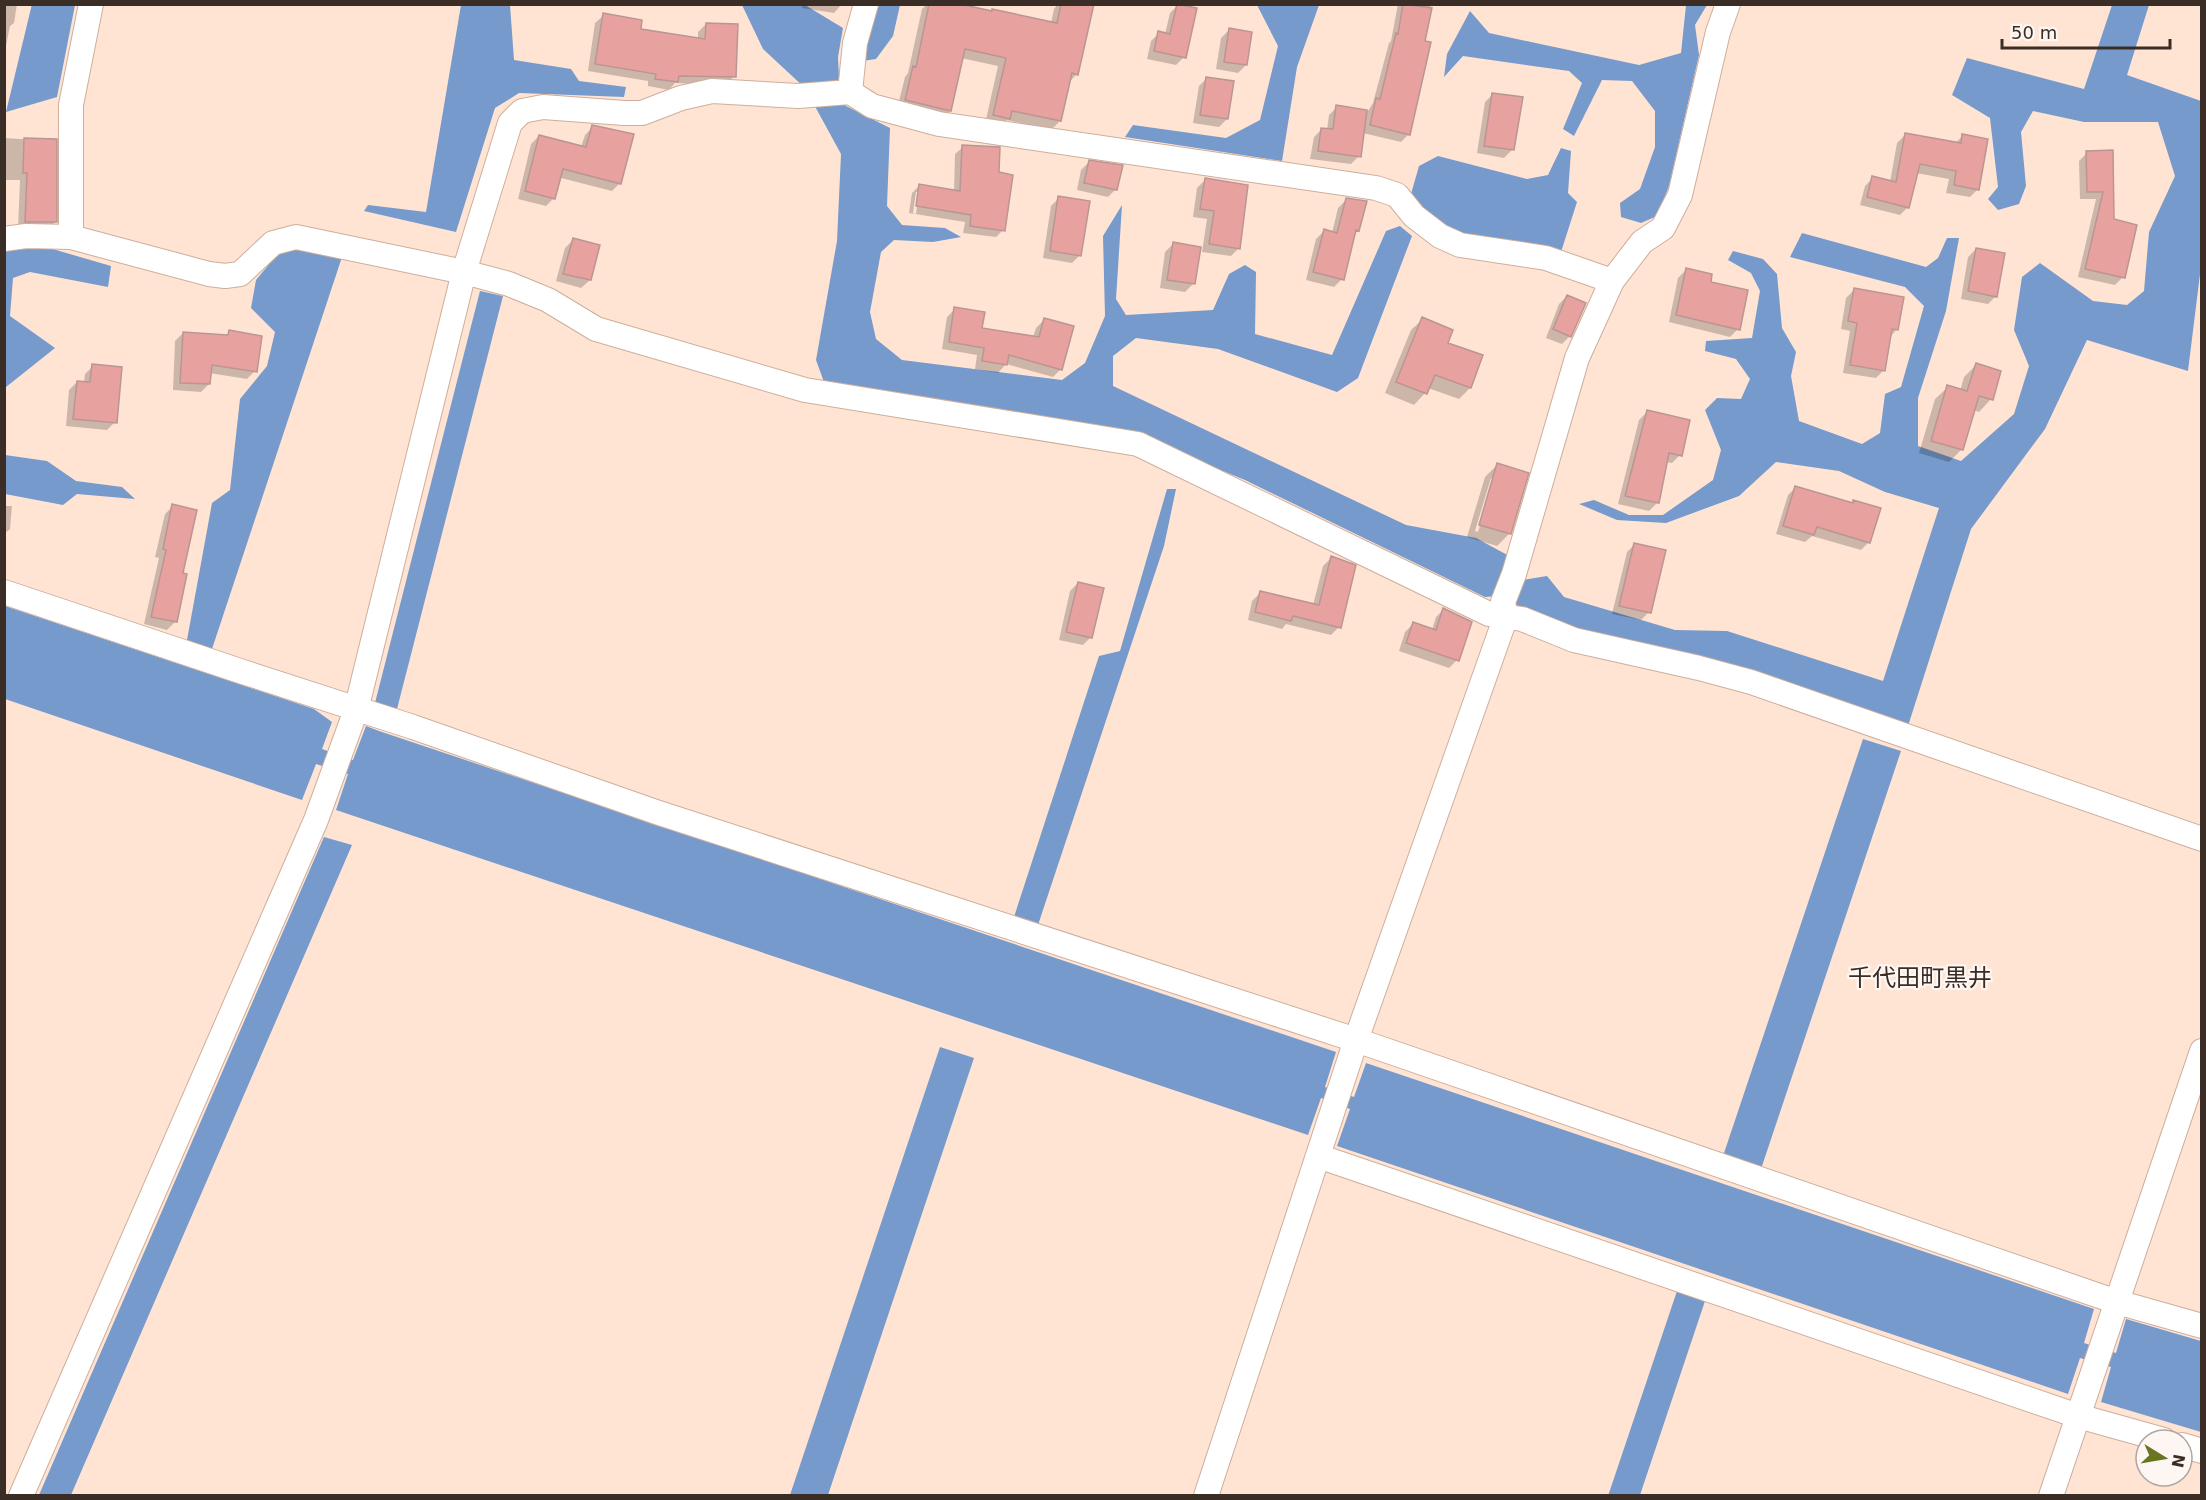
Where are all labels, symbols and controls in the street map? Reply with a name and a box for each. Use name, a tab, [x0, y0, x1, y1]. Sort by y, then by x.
scale bar	[2002, 12, 2170, 50]
text: 50 m	[2011, 22, 2057, 43]
district label: 千代田町黒井	[1848, 964, 1992, 992]
north arrow	[2134, 1428, 2194, 1488]
text: N	[2168, 1452, 2189, 1469]

